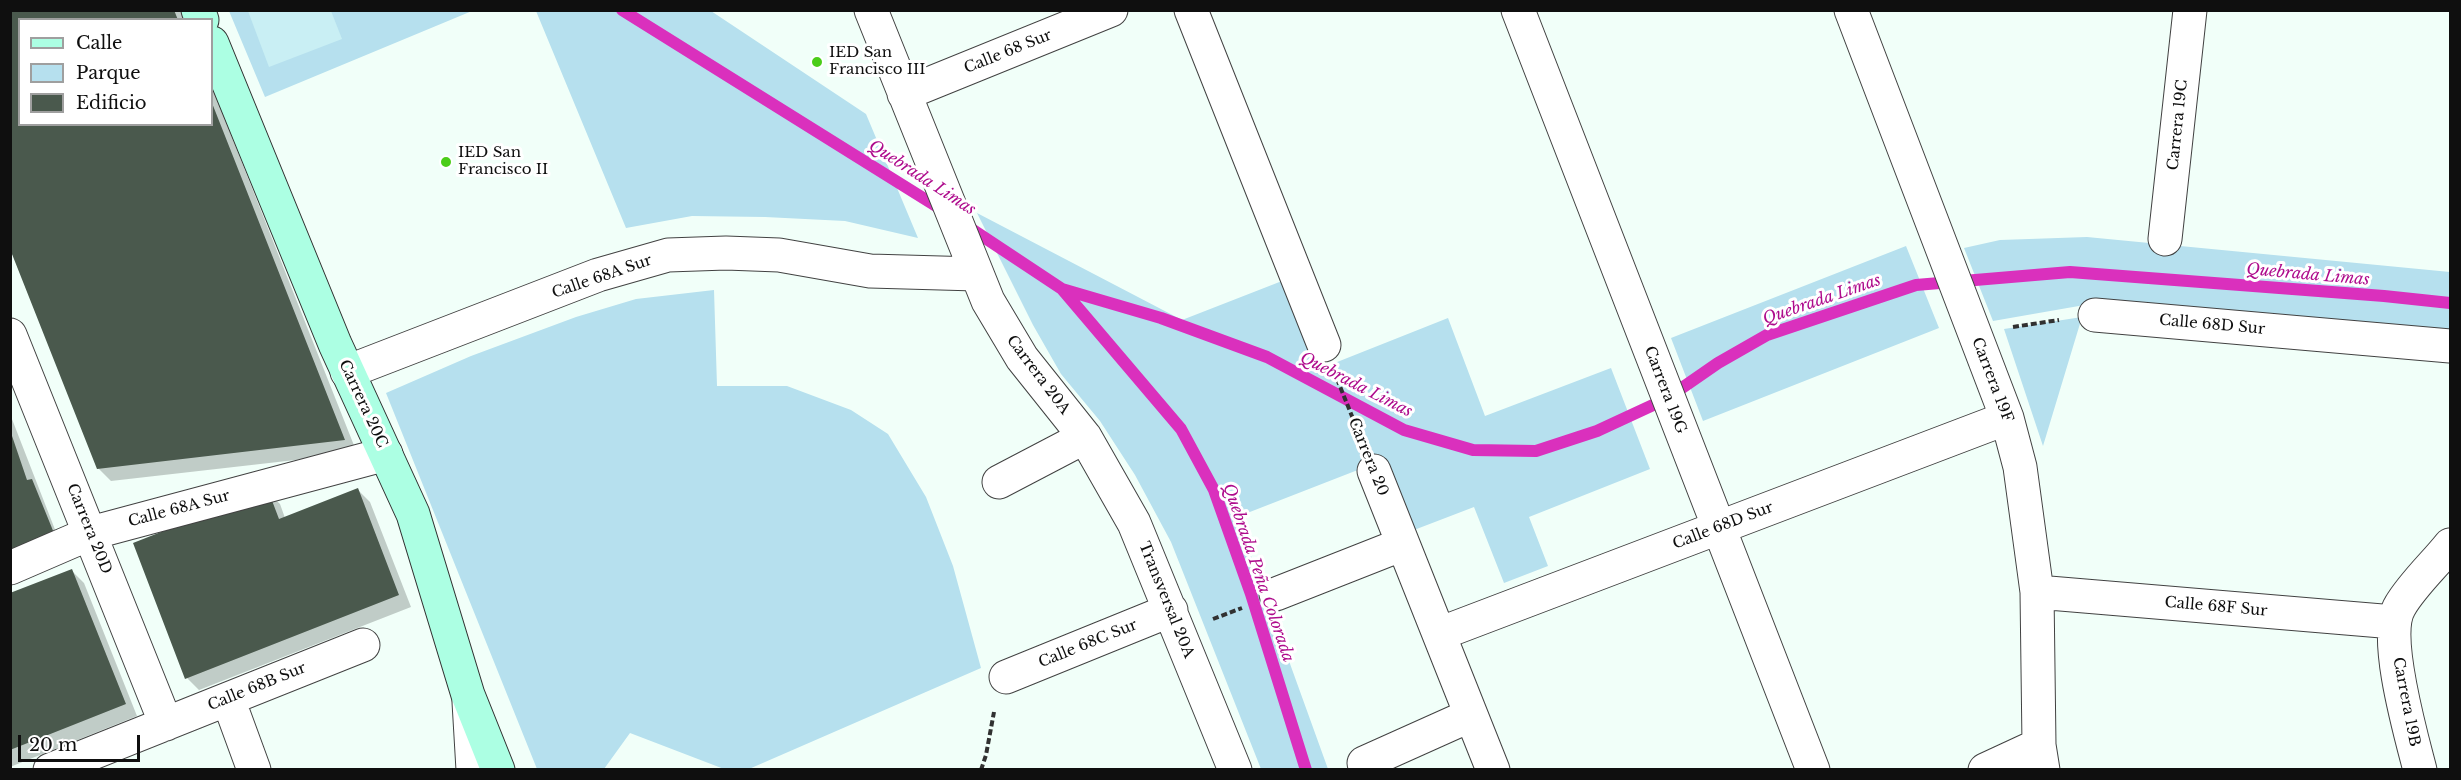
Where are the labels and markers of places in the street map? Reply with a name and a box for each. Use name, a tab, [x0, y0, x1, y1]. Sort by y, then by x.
place label: IED San Francisco III	[829, 44, 926, 79]
marker: IED San Francisco III	[810, 55, 824, 69]
place label: IED San Francisco II	[458, 144, 548, 179]
marker: IED San Francisco II	[439, 155, 453, 169]

